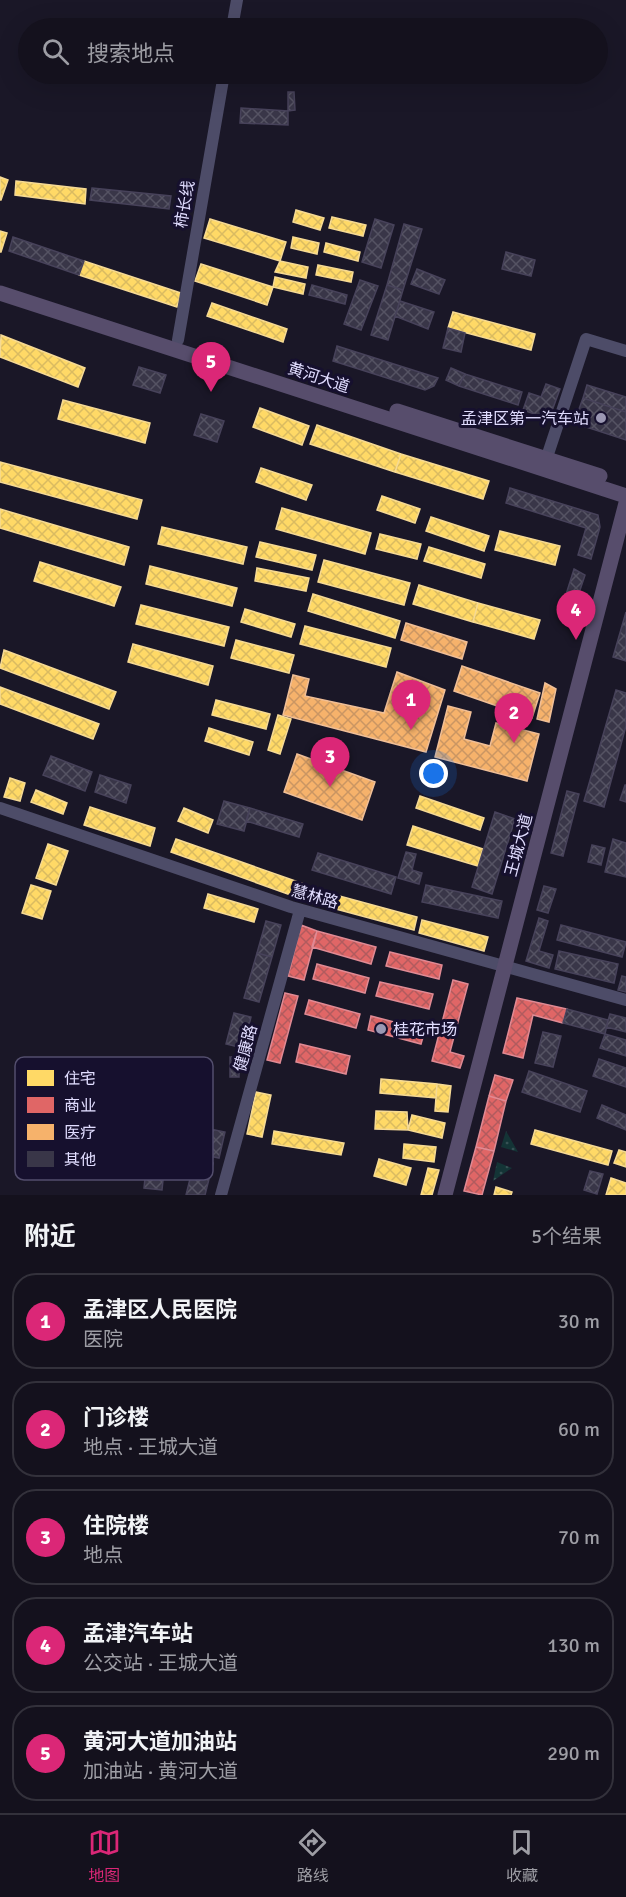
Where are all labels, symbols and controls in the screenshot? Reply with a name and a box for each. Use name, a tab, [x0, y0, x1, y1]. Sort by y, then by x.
search box	[18, 18, 608, 84]
icon: search	[39, 35, 72, 68]
text: 搜索地点	[87, 40, 175, 67]
street label: 柿长线	[171, 179, 199, 230]
pin: 5	[192, 342, 230, 392]
street label: 黄河大道	[285, 359, 352, 397]
place label: 孟津区第一汽车站	[461, 409, 589, 429]
marker: 孟津区第一汽车站	[594, 411, 608, 425]
pin: 4	[556, 590, 596, 640]
pin: 1	[392, 680, 430, 730]
pin: 2	[494, 694, 534, 743]
pin: 3	[310, 738, 350, 787]
your location	[419, 759, 448, 788]
street label: 王城大道	[501, 812, 537, 879]
street label: 慧林路	[289, 881, 341, 913]
place label: 桂花市场	[393, 1020, 457, 1040]
street label: 健康路	[230, 1022, 262, 1074]
marker: 桂花市场	[374, 1022, 388, 1036]
legend	[15, 1057, 213, 1180]
text: 住宅	[64, 1069, 96, 1089]
text: 商业	[64, 1096, 96, 1116]
text: 医疗	[64, 1123, 96, 1143]
text: 其他	[64, 1150, 96, 1170]
text: 附近	[24, 1221, 76, 1253]
text: 5个结果	[531, 1224, 602, 1249]
text: 孟津区人民医院	[83, 1296, 237, 1323]
text: 1	[40, 1309, 51, 1334]
text: 30 m	[558, 1309, 600, 1334]
text: 医院	[83, 1327, 123, 1352]
text: 门诊楼	[83, 1404, 149, 1431]
text: 2	[40, 1417, 51, 1442]
text: 60 m	[558, 1417, 600, 1442]
text: 地点 · 王城大道	[83, 1435, 218, 1460]
text: 住院楼	[83, 1512, 149, 1539]
text: 3	[40, 1525, 51, 1550]
text: 70 m	[558, 1525, 600, 1550]
text: 地点	[83, 1543, 123, 1568]
text: 孟津汽车站	[83, 1620, 193, 1647]
text: 4	[40, 1633, 51, 1658]
text: 130 m	[547, 1633, 600, 1658]
text: 公交站 · 王城大道	[83, 1651, 238, 1676]
text: 黄河大道加油站	[83, 1728, 237, 1755]
text: 5	[40, 1741, 51, 1766]
text: 290 m	[547, 1741, 600, 1766]
text: 加油站 · 黄河大道	[83, 1759, 238, 1784]
tab: 地图	[88, 1826, 121, 1886]
tab: 路线	[296, 1826, 329, 1886]
tab: 收藏	[505, 1826, 538, 1886]

